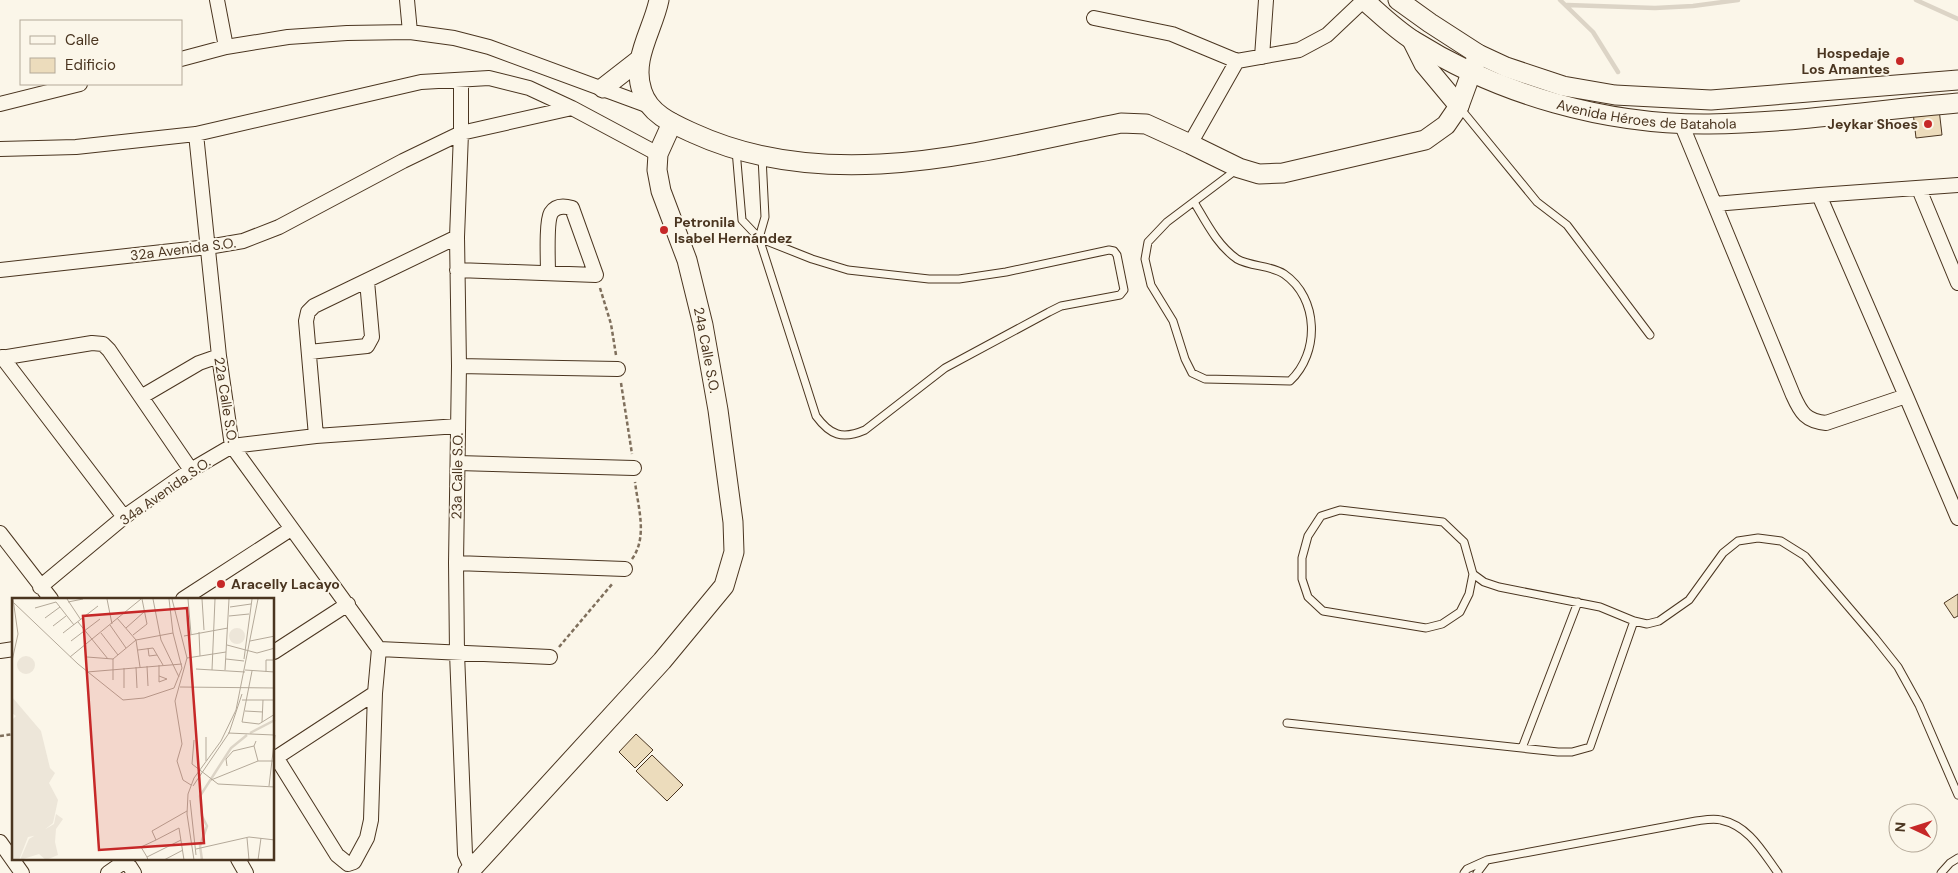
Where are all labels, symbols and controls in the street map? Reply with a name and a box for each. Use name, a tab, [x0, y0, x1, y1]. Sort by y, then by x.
legend	[20, 20, 182, 85]
text: Calle	[65, 30, 99, 50]
place label: Hospedaje Los Amantes	[1802, 44, 1890, 78]
text: Edificio	[65, 55, 116, 75]
marker: Hospedaje Los Amantes	[1894, 55, 1906, 67]
street label: Avenida Héroes de Batahola	[1555, 95, 1737, 133]
place label: Jeykar Shoes	[1827, 115, 1918, 133]
marker: Jeykar Shoes	[1922, 118, 1934, 130]
place label: Petronila Isabel Hernández	[674, 213, 792, 247]
marker: Petronila Isabel Hernández	[658, 224, 670, 236]
street label: 32a Avenida S.O.	[129, 234, 237, 264]
street label: 24a Calle S.O.	[690, 306, 724, 395]
street label: 22a Calle S.O.	[210, 356, 242, 444]
street label: 23a Calle S.O.	[447, 432, 467, 520]
street label: 34a Avenida S.O.	[116, 453, 214, 529]
place label: Aracelly Lacayo	[231, 575, 340, 593]
marker: Aracelly Lacayo	[215, 578, 227, 590]
inset map	[12, 598, 275, 860]
north arrow	[1888, 803, 1938, 853]
text: N	[1891, 821, 1909, 833]

